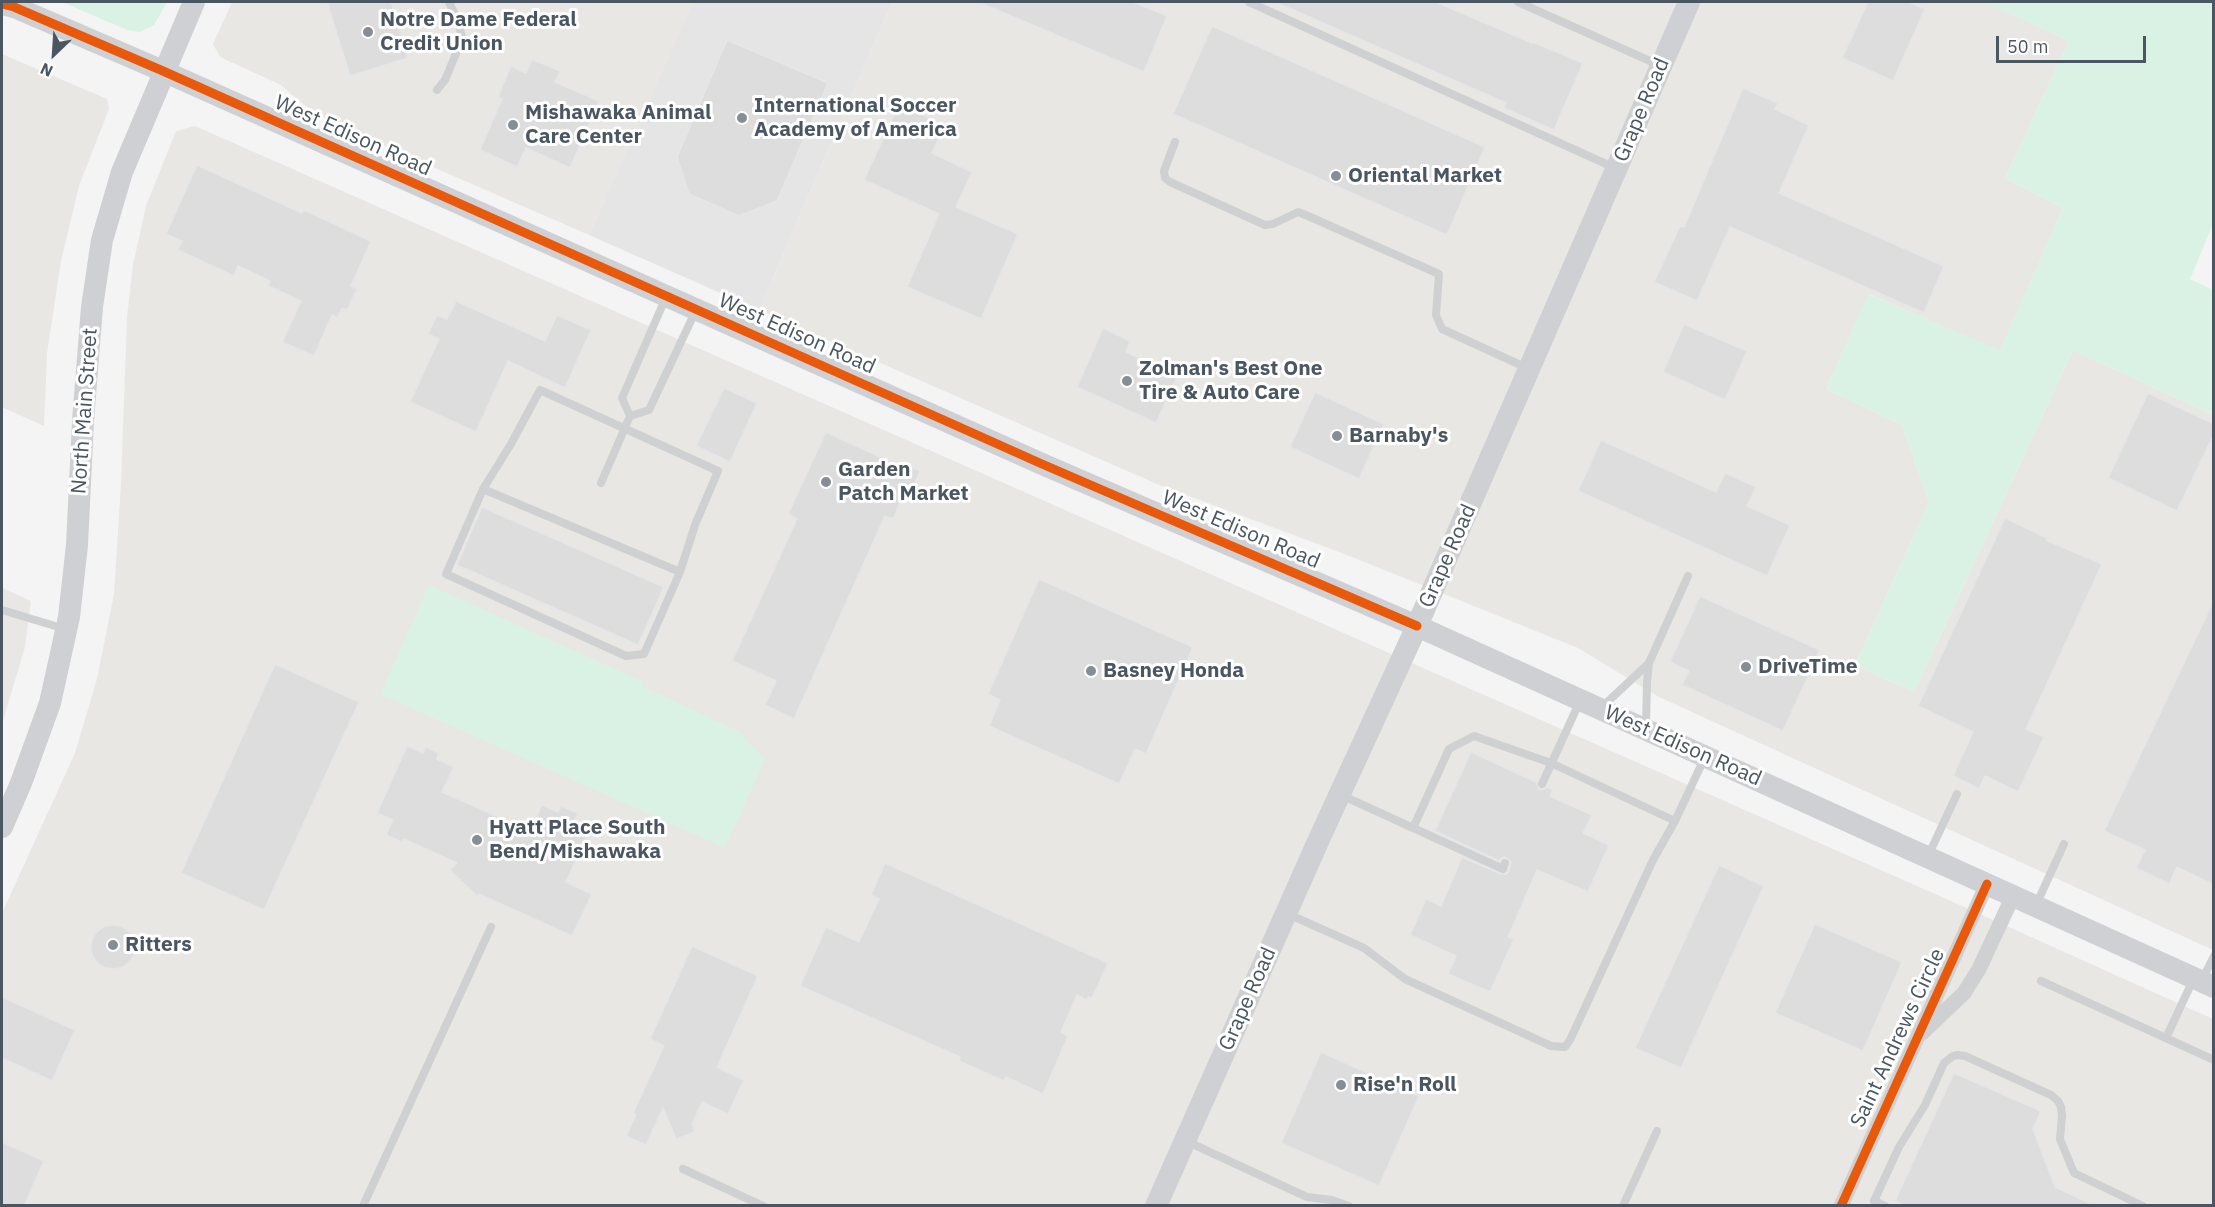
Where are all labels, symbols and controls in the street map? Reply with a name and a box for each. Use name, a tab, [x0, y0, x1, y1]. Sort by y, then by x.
place label: Notre Dame Federal Credit Union	[380, 7, 577, 57]
north arrow	[24, 24, 84, 84]
scale bar	[1999, 24, 2149, 62]
marker: Notre Dame Federal Credit Union	[361, 25, 375, 39]
text: 50 m	[2007, 35, 2049, 58]
street label: Grape Road	[1609, 54, 1675, 166]
text: N	[37, 59, 56, 82]
street label: West Edison Road	[271, 90, 435, 182]
place label: International Soccer Academy of America	[754, 93, 957, 143]
place label: Mishawaka Animal Care Center	[525, 100, 711, 150]
marker: International Soccer Academy of America	[735, 111, 749, 125]
marker: Mishawaka Animal Care Center	[506, 118, 520, 132]
place label: Oriental Market	[1348, 163, 1502, 189]
marker: Oriental Market	[1329, 169, 1343, 183]
street label: West Edison Road	[715, 288, 879, 380]
street label: North Main Street	[67, 327, 103, 495]
place label: Zolman's Best One Tire & Auto Care	[1139, 356, 1322, 406]
marker: Zolman's Best One Tire & Auto Care	[1120, 374, 1134, 388]
place label: Barnaby's	[1349, 423, 1448, 449]
marker: Barnaby's	[1330, 429, 1344, 443]
place label: Garden Patch Market	[838, 457, 969, 507]
marker: Garden Patch Market	[819, 475, 833, 489]
street label: West Edison Road	[1158, 485, 1324, 575]
street label: Grape Road	[1414, 500, 1482, 612]
place label: DriveTime	[1758, 654, 1858, 680]
place label: Basney Honda	[1103, 658, 1244, 684]
marker: DriveTime	[1739, 660, 1753, 674]
marker: Basney Honda	[1084, 664, 1098, 678]
street label: West Edison Road	[1601, 700, 1765, 792]
place label: Hyatt Place South Bend/Mishawaka	[489, 815, 666, 865]
marker: Hyatt Place South Bend/Mishawaka	[470, 833, 484, 847]
place label: Ritters	[125, 932, 192, 958]
marker: Ritters	[106, 938, 120, 952]
street label: Grape Road	[1214, 943, 1282, 1055]
street label: Saint Andrews Circle	[1845, 945, 1951, 1131]
place label: Rise'n Roll	[1353, 1072, 1456, 1098]
marker: Rise'n Roll	[1334, 1078, 1348, 1092]

